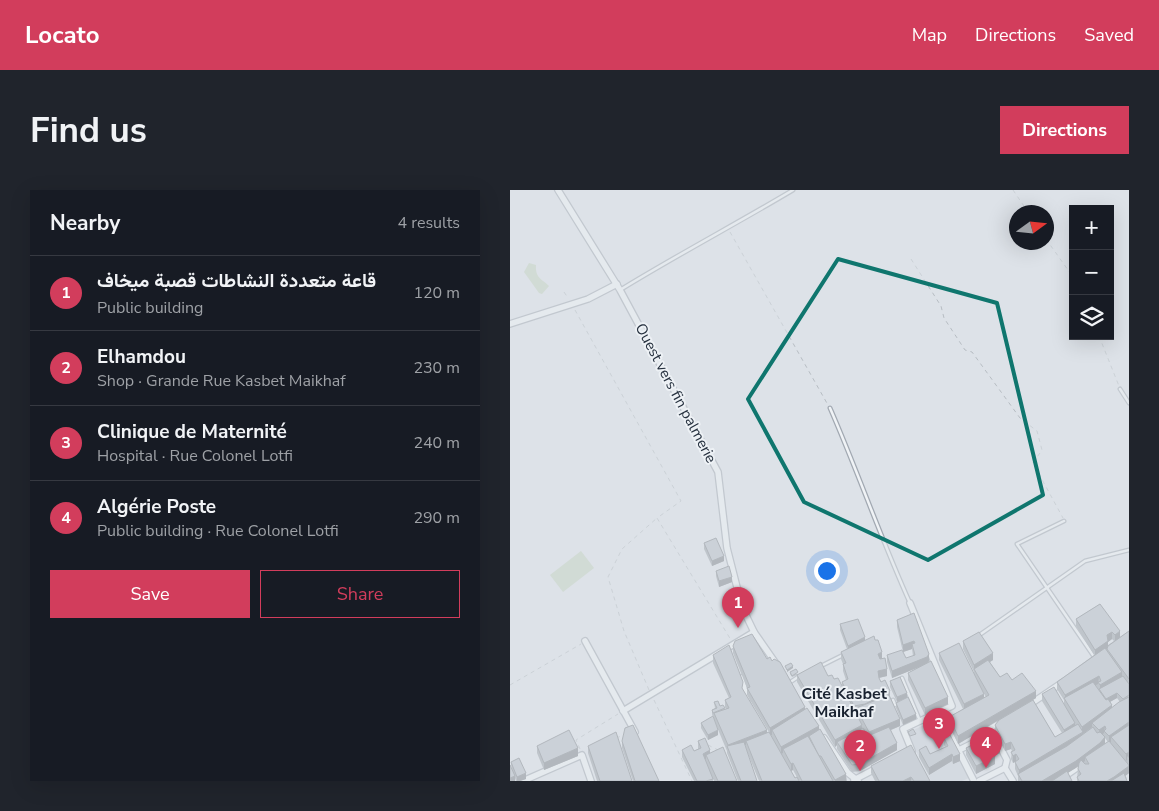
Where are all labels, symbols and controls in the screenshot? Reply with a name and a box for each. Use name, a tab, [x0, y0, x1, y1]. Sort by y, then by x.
text: Locato	[25, 19, 100, 51]
text: Map	[912, 23, 947, 47]
text: Directions	[975, 23, 1056, 47]
text: Saved	[1084, 23, 1134, 47]
button: Directions	[1000, 106, 1129, 154]
text: Find us	[30, 107, 147, 154]
north arrow	[1009, 205, 1054, 250]
map controls	[1069, 205, 1114, 340]
button: +	[1069, 205, 1114, 250]
text: Nearby	[50, 209, 120, 237]
text: 4 results	[398, 212, 460, 234]
button: −	[1069, 250, 1114, 295]
text: قاعة متعددة النشاطات قصبة ميخاف	[97, 268, 376, 294]
text: 1	[61, 282, 71, 304]
text: 120 m	[413, 282, 460, 304]
button: layers	[1069, 295, 1114, 340]
text: Public building	[97, 297, 203, 319]
street label: Ouest vers fin palmerie	[631, 320, 721, 466]
text: Elhamdou	[97, 344, 186, 370]
text: 2	[61, 357, 71, 379]
text: 230 m	[413, 357, 460, 379]
text: Shop · Grande Rue Kasbet Maikhaf	[97, 370, 346, 392]
text: Clinique de Maternité	[97, 419, 287, 445]
text: 3	[61, 432, 71, 454]
text: 240 m	[413, 432, 460, 454]
text: Hospital · Rue Colonel Lotfi	[97, 445, 293, 467]
text: Algérie Poste	[97, 494, 216, 520]
text: 4	[61, 507, 71, 529]
text: 290 m	[413, 507, 460, 529]
text: Public building · Rue Colonel Lotfi	[97, 520, 339, 542]
your location	[814, 558, 840, 584]
button: Save	[50, 570, 250, 618]
button: Share	[260, 570, 460, 618]
pin: 1	[722, 587, 754, 628]
district label: Cité Kasbet Maikhaf	[801, 683, 888, 723]
pin: 3	[923, 708, 955, 749]
pin: 4	[970, 727, 1002, 768]
pin: 2	[844, 730, 876, 771]

